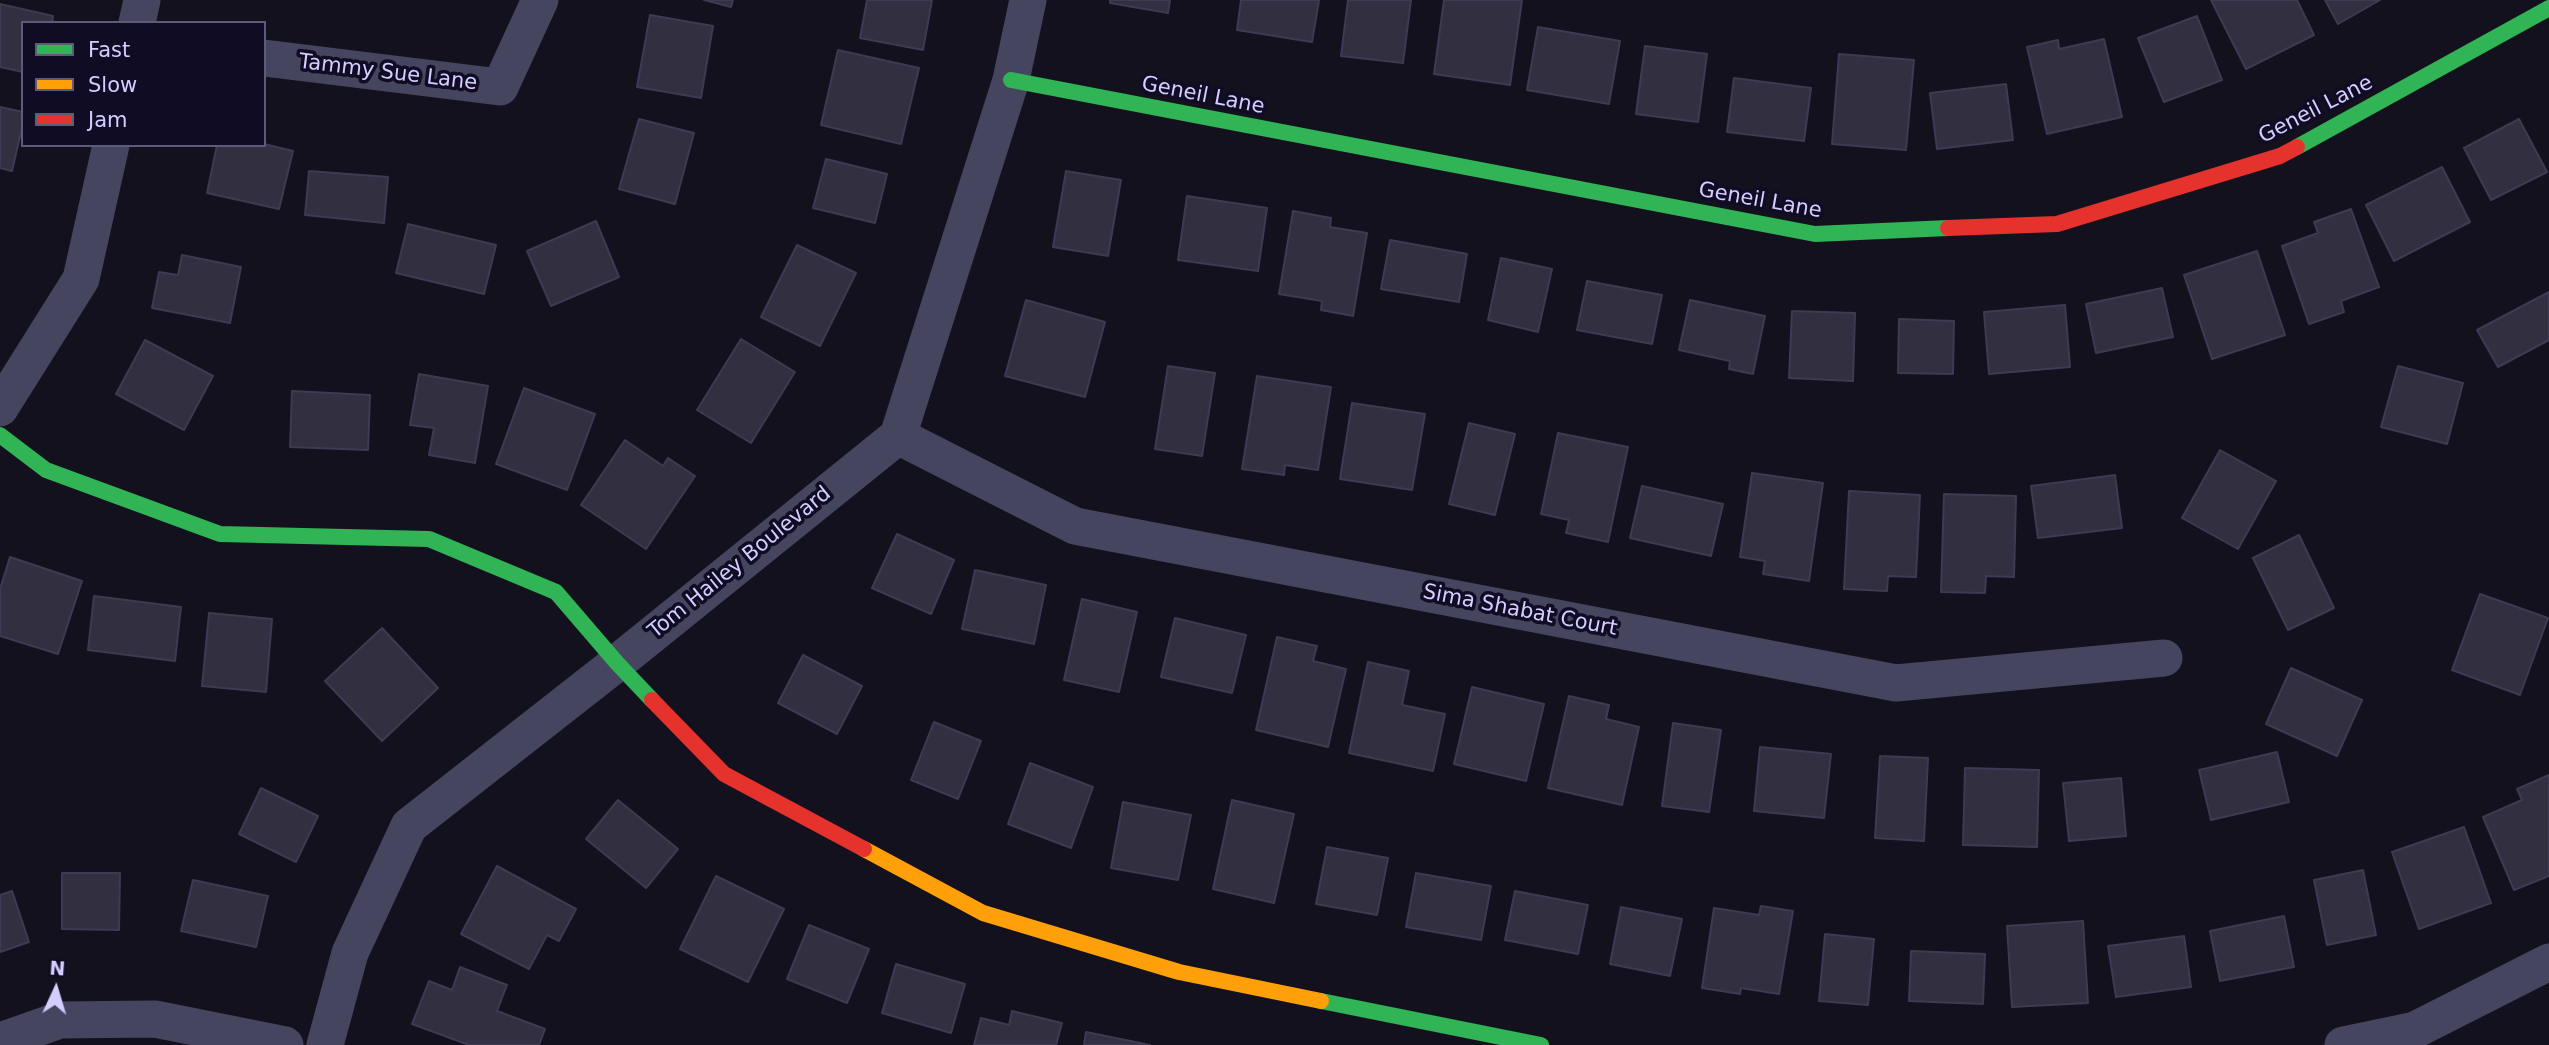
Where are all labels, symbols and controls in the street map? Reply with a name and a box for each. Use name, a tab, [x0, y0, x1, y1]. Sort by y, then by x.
legend	[21, 21, 266, 147]
text: Fast	[88, 38, 130, 62]
street label: Tammy Sue Lane	[297, 50, 479, 96]
street label: Geneil Lane	[2255, 70, 2377, 150]
street label: Geneil Lane	[1139, 72, 1267, 120]
text: Slow	[88, 73, 137, 97]
text: Jam	[88, 108, 128, 132]
street label: Geneil Lane	[1696, 178, 1824, 224]
street label: Tom Hailey Boulevard	[644, 482, 836, 644]
street label: Sima Shabat Court	[1421, 580, 1619, 642]
north arrow	[21, 954, 91, 1024]
text: N	[49, 957, 66, 980]

